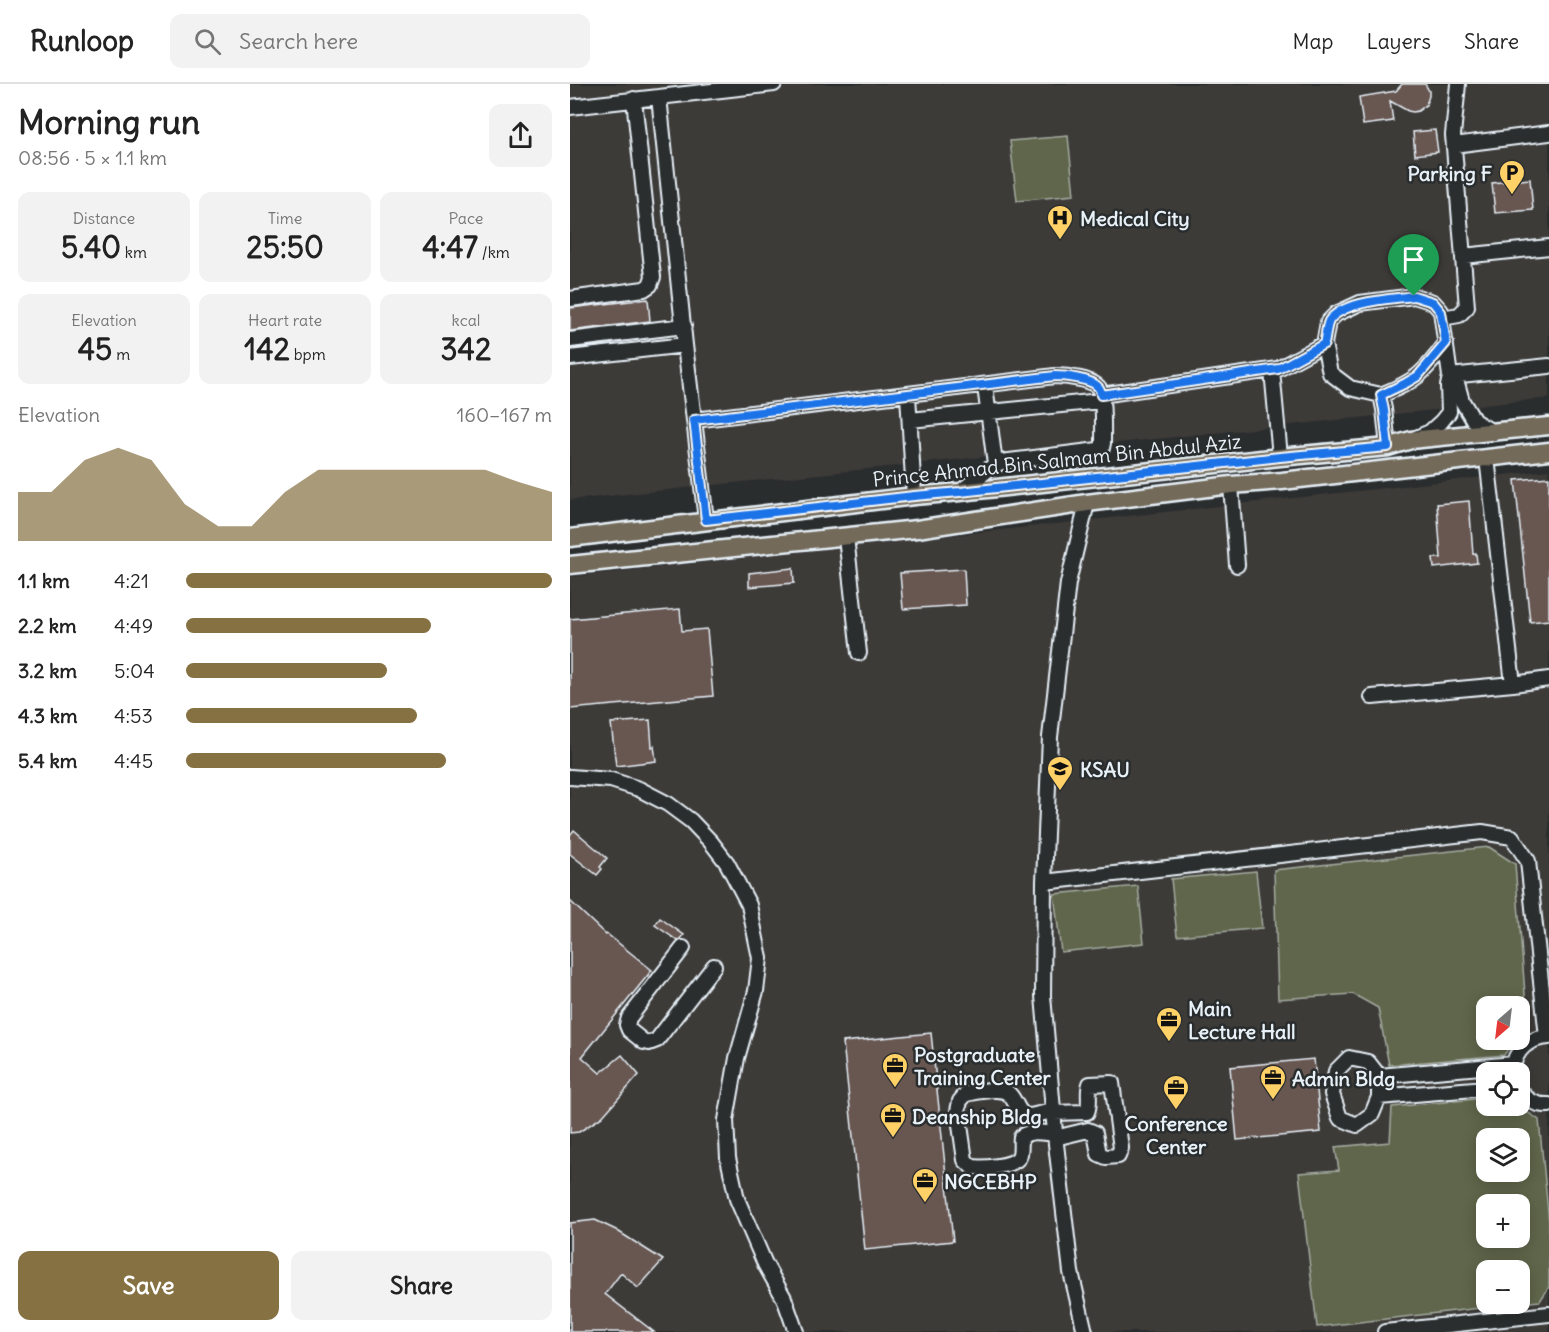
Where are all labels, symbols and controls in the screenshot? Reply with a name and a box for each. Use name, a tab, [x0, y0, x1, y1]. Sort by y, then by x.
search box	[170, 14, 590, 68]
text: Runloop	[30, 23, 134, 59]
icon: search	[191, 25, 224, 58]
text: Search here	[239, 27, 358, 55]
text: Map	[1293, 28, 1333, 55]
text: Layers	[1366, 28, 1431, 55]
text: Share	[1464, 28, 1519, 55]
text: Morning run	[18, 101, 200, 143]
button: share	[489, 104, 552, 167]
text: 08:56 · 5 × 1.1 km	[18, 145, 167, 170]
parking icon: Parking F	[1497, 158, 1527, 196]
place label: Parking F	[1407, 161, 1493, 186]
hospital icon: Medical City	[1045, 203, 1075, 241]
place label: Medical City	[1080, 206, 1190, 231]
text: Distance	[73, 208, 135, 228]
text: Time	[268, 208, 302, 228]
text: Pace	[449, 208, 483, 228]
text: 5.40	[61, 228, 121, 266]
text: 25:50	[246, 228, 324, 266]
text: 4:47	[422, 228, 478, 266]
pin	[1388, 234, 1439, 296]
text: km	[121, 242, 147, 262]
text: /km	[478, 242, 510, 262]
icon: arrive	[1397, 243, 1430, 276]
text: Elevation	[71, 310, 137, 330]
text: Heart rate	[248, 310, 322, 330]
text: kcal	[452, 310, 480, 330]
text: 45	[78, 330, 112, 368]
text: 142	[244, 330, 290, 368]
text: 342	[441, 330, 491, 368]
text: m	[112, 344, 130, 364]
text: bpm	[290, 344, 326, 364]
text: Elevation	[18, 402, 100, 427]
text: 160–167 m	[456, 402, 552, 427]
street label: Prince Ahmad Bin Salmam Bin Abdul Aziz	[871, 428, 1243, 492]
text: 1.1 km	[18, 568, 70, 593]
text: 4:21	[114, 568, 149, 593]
text: 2.2 km	[18, 613, 77, 638]
text: 4:49	[114, 613, 153, 638]
text: 3.2 km	[18, 658, 77, 683]
text: 5:04	[114, 658, 155, 683]
text: 4.3 km	[18, 703, 78, 728]
text: 4:53	[114, 703, 153, 728]
text: 5.4 km	[18, 748, 77, 773]
text: 4:45	[114, 748, 153, 773]
school or university icon: KSAU	[1045, 754, 1075, 792]
place label: KSAU	[1080, 757, 1130, 782]
place label: Main Lecture Hall	[1188, 996, 1295, 1044]
north arrow	[1476, 996, 1530, 1050]
map controls	[1476, 996, 1530, 1314]
office icon: Main Lecture Hall	[1154, 1005, 1184, 1043]
place label: Postgraduate Training Center	[914, 1042, 1052, 1090]
office icon: Postgraduate Training Center	[880, 1051, 910, 1089]
button: locate	[1476, 1062, 1530, 1116]
office icon: Admin Bldg	[1258, 1063, 1288, 1101]
place label: Admin Bldg	[1292, 1066, 1395, 1091]
office icon: Conference Center	[1161, 1073, 1191, 1111]
office icon: Deanship Bldg	[878, 1101, 908, 1139]
place label: Deanship Bldg	[912, 1104, 1042, 1129]
place label: Conference Center	[1124, 1111, 1228, 1159]
button: layers	[1476, 1128, 1530, 1182]
office icon: NGCEBHP	[910, 1166, 940, 1204]
place label: NGCEBHP	[944, 1169, 1036, 1194]
button: +	[1476, 1194, 1530, 1248]
button: Save	[18, 1251, 279, 1320]
button: Share	[291, 1251, 552, 1320]
button: −	[1476, 1260, 1530, 1314]

